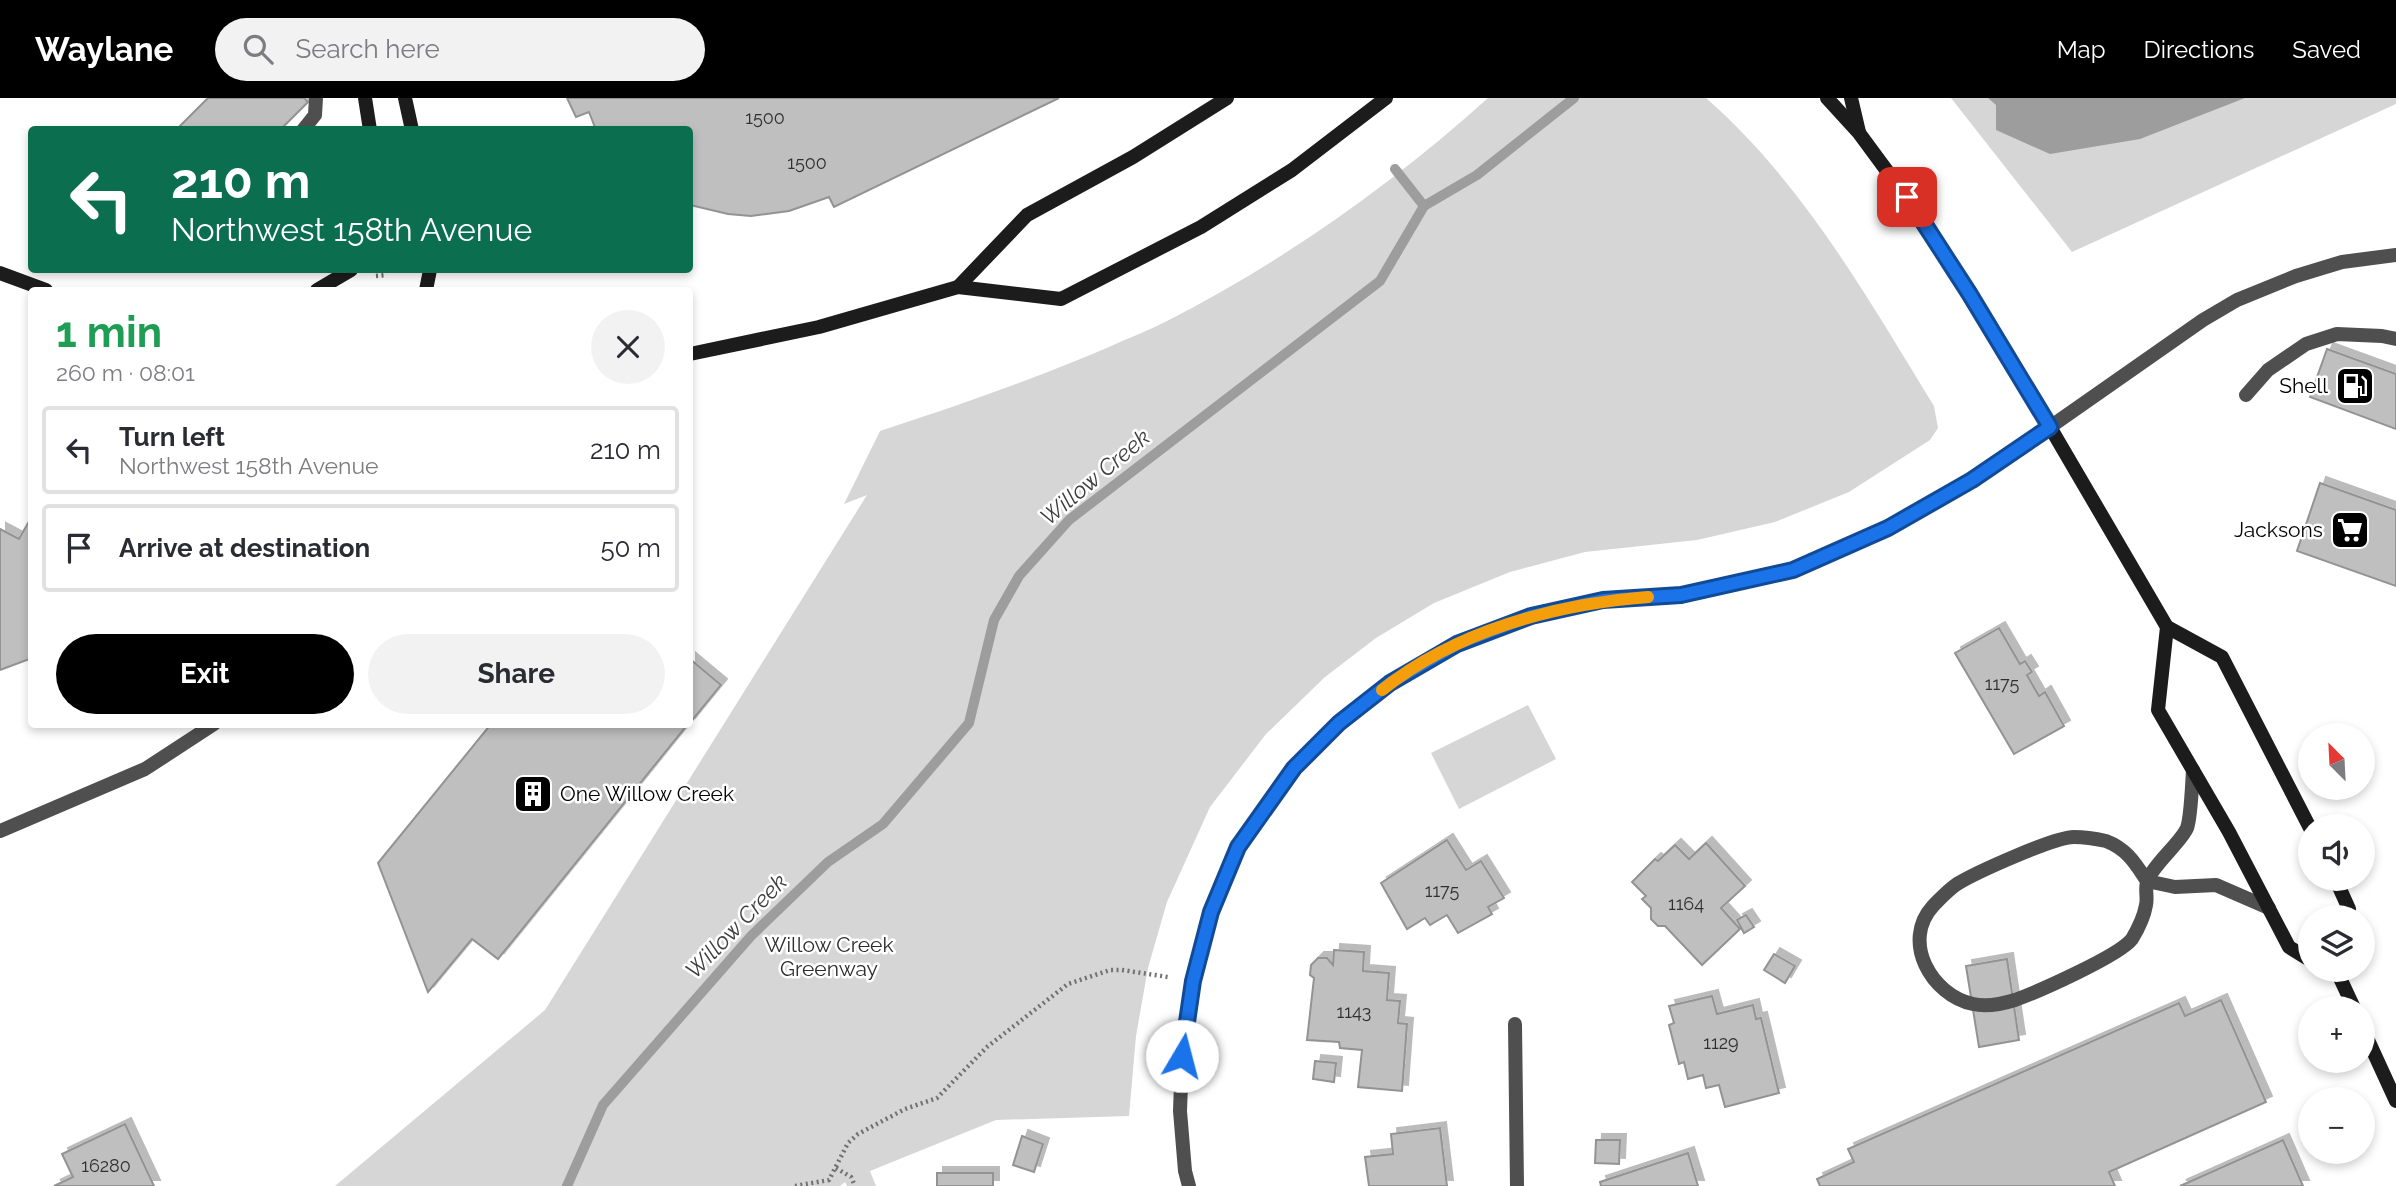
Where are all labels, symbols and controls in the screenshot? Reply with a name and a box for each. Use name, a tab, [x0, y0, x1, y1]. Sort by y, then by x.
search box	[215, 18, 705, 81]
text: Waylane	[35, 30, 173, 69]
icon: search	[239, 30, 277, 68]
text: Search here	[295, 34, 440, 64]
text: Map	[2057, 35, 2106, 64]
text: Directions	[2144, 35, 2254, 64]
text: Saved	[2292, 35, 2361, 64]
house number: 1500	[745, 107, 785, 128]
text: 210 m	[171, 152, 310, 209]
house number: 1500	[787, 152, 827, 173]
icon: left	[56, 154, 147, 245]
pin	[1877, 167, 1937, 227]
icon: arrive	[1888, 178, 1926, 216]
text: Northwest 158th Avenue	[171, 211, 532, 248]
text: 1 min	[56, 308, 162, 357]
button: close	[591, 310, 665, 384]
text: 260 m · 08:01	[56, 359, 195, 386]
fuel station icon: Shell	[2334, 365, 2376, 407]
place label: Shell	[2279, 373, 2328, 398]
text: Turn left	[119, 422, 225, 452]
water label: Willow Creek	[1034, 423, 1155, 530]
icon: left	[60, 431, 98, 469]
text: 210 m	[590, 435, 661, 465]
text: Northwest 158th Avenue	[119, 452, 379, 479]
supermarket icon: Jacksons	[2329, 509, 2371, 551]
place label: Jacksons	[2234, 517, 2323, 542]
icon: arrive	[60, 529, 98, 567]
text: Arrive at destination	[119, 533, 370, 563]
text: 50 m	[600, 533, 661, 563]
button: Exit	[56, 634, 354, 714]
button: Share	[368, 634, 665, 714]
house number: 1175	[1985, 673, 2019, 694]
north arrow	[2298, 723, 2375, 800]
map controls	[2298, 723, 2375, 1164]
building icon: One Willow Creek	[512, 773, 554, 815]
place label: One Willow Creek	[560, 781, 734, 806]
button: sound	[2298, 814, 2375, 891]
water label: Willow Creek	[679, 868, 792, 984]
house number: 1175	[1425, 880, 1459, 901]
house number: 1164	[1668, 893, 1704, 914]
button: layers	[2298, 905, 2375, 982]
park label: Willow Creek Greenway	[764, 932, 894, 981]
button: +	[2298, 996, 2375, 1073]
house number: 1143	[1337, 1001, 1371, 1022]
position arrow	[1145, 1019, 1219, 1093]
house number: 1129	[1703, 1032, 1739, 1053]
button: −	[2298, 1087, 2375, 1164]
house number: 16280	[81, 1155, 131, 1176]

